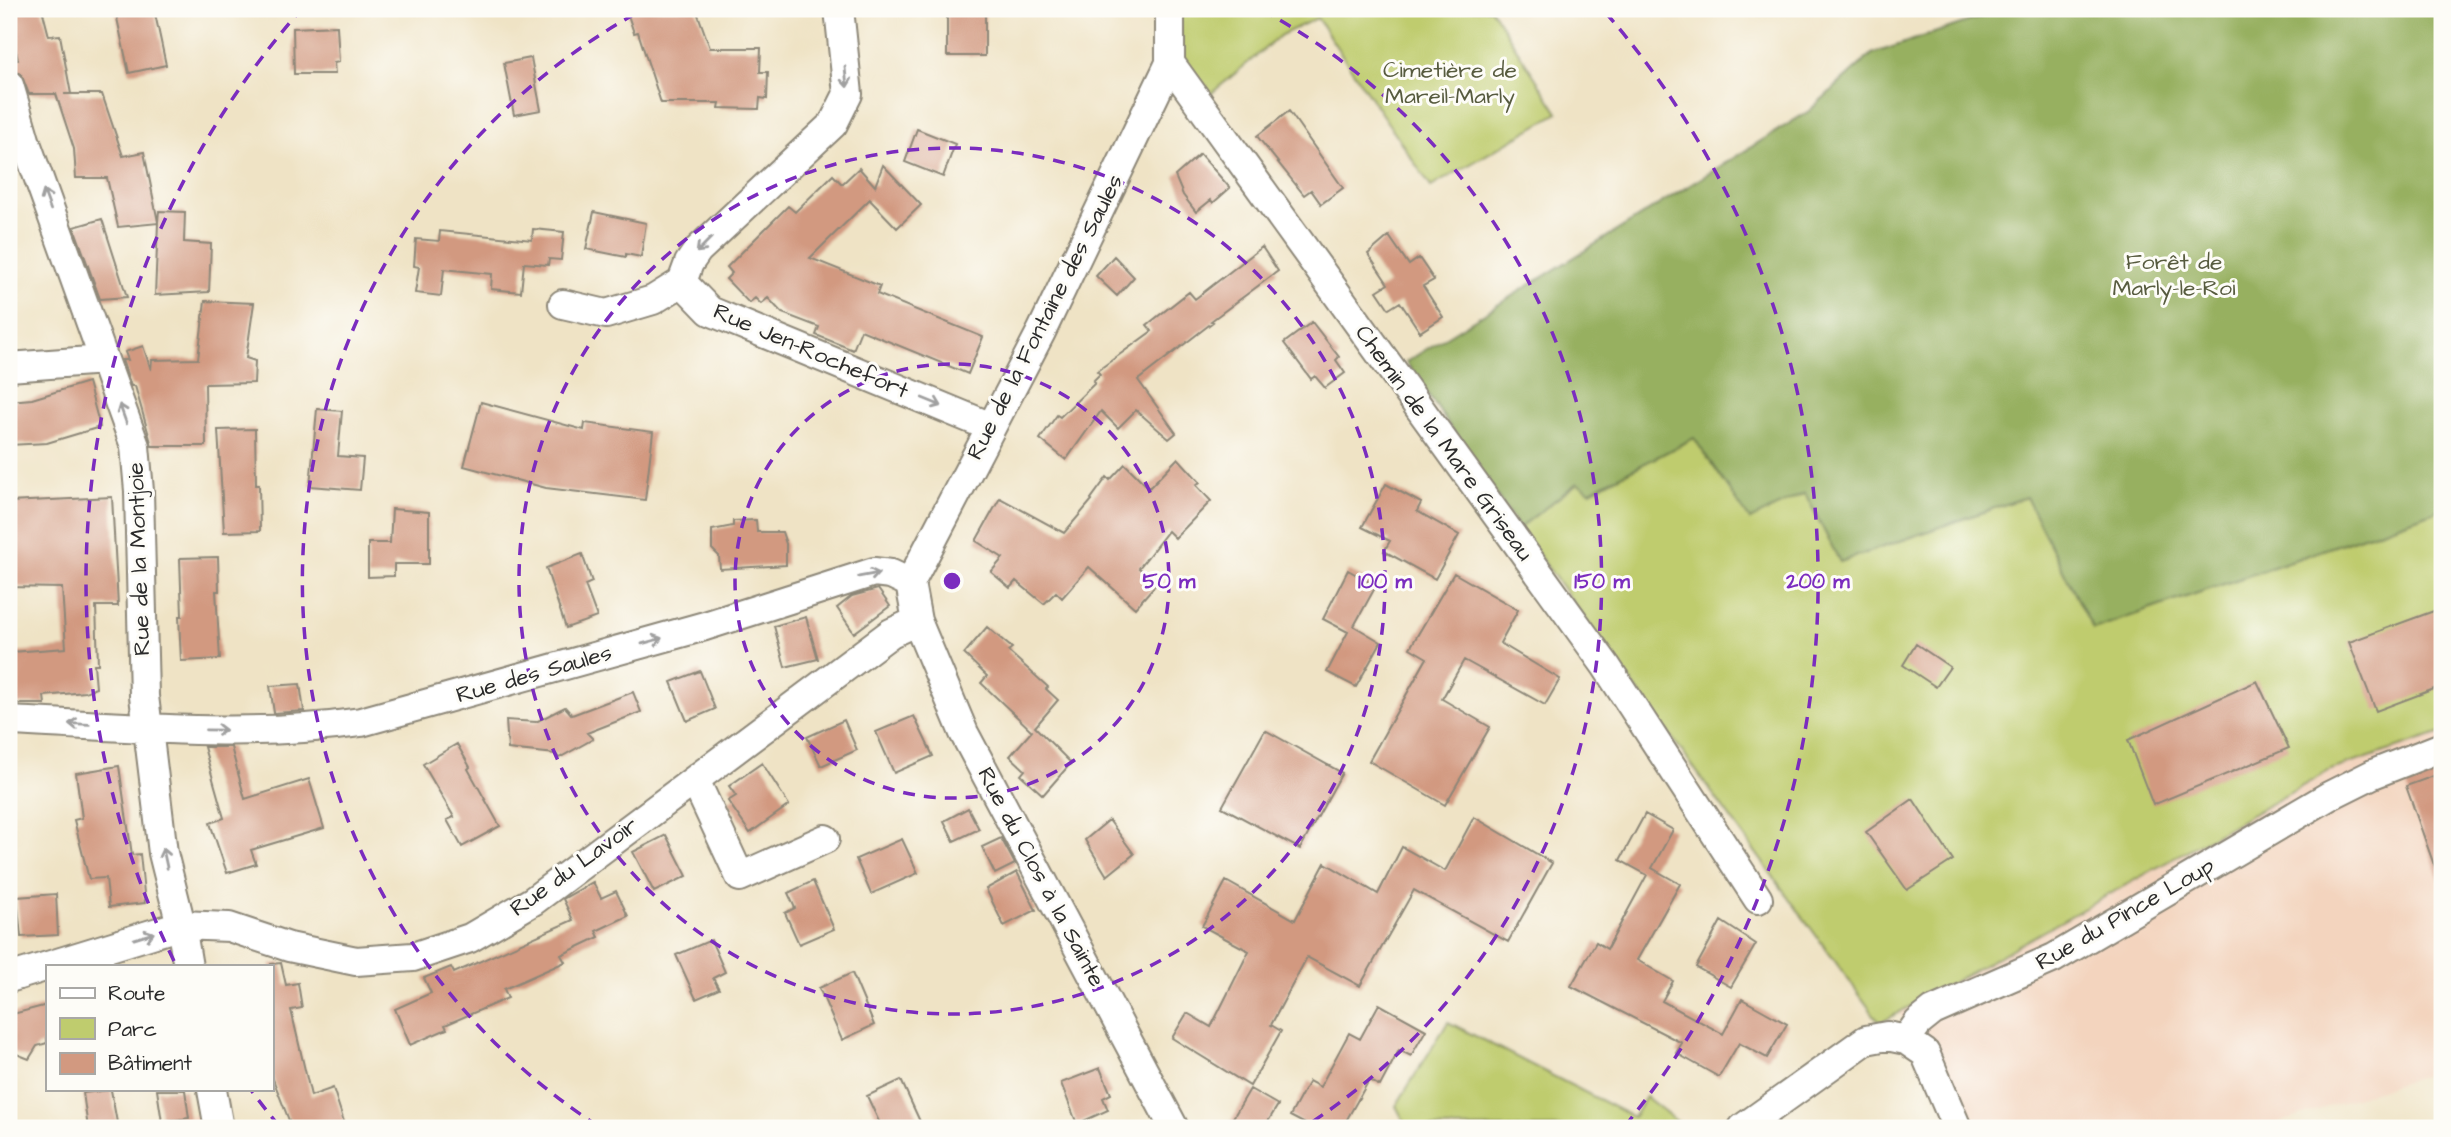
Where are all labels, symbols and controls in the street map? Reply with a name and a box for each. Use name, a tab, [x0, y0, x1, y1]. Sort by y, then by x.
park label: Cimetière de Mareil-Marly	[1383, 54, 1517, 113]
one-way arrow	[840, 65, 853, 87]
street label: Rue de la Fontaine des Saules	[959, 169, 1131, 465]
one-way arrow	[39, 189, 52, 211]
one-way arrow	[696, 236, 713, 253]
park label: Forêt de Marly-le-Roi	[2113, 246, 2236, 305]
street label: Rue Jen-Rochefort	[708, 295, 914, 407]
street label: Chemin de la Mare Griseau	[1347, 318, 1541, 568]
one-way arrow	[921, 397, 943, 410]
one-way arrow	[116, 404, 128, 426]
street label: Rue de la Montjoie	[120, 462, 158, 656]
text: 50 m	[1143, 567, 1196, 596]
text: 100 m	[1358, 567, 1413, 596]
text: 150 m	[1574, 567, 1630, 596]
text: 200 m	[1785, 567, 1850, 596]
one-way arrow	[858, 568, 880, 581]
centre of rings	[940, 569, 964, 593]
one-way arrow	[641, 633, 663, 646]
street label: Rue des Saules	[452, 637, 616, 711]
one-way arrow	[68, 717, 91, 731]
one-way arrow	[204, 723, 227, 736]
street label: Rue du Clos à la Sainte	[969, 761, 1113, 993]
street label: Rue du Lavoir	[503, 809, 645, 924]
one-way arrow	[157, 847, 171, 870]
street label: Rue du Pince Loup	[2030, 850, 2220, 978]
one-way arrow	[133, 929, 155, 942]
legend	[46, 965, 273, 1092]
text: Route	[108, 979, 165, 1008]
text: Parc	[108, 1015, 157, 1044]
text: Bâtiment	[108, 1049, 192, 1078]

